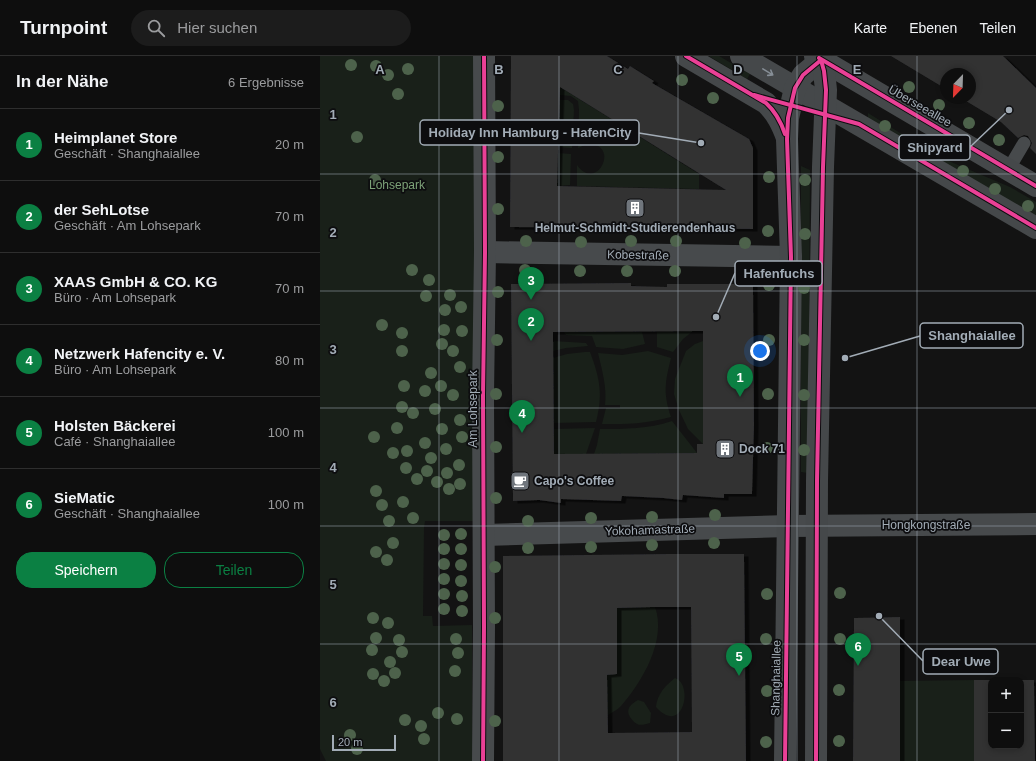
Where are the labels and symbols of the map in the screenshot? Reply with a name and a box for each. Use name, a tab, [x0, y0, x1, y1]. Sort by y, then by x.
text: A	[375, 62, 385, 77]
text: B	[494, 62, 504, 77]
text: C	[613, 62, 623, 77]
text: D	[733, 62, 743, 77]
text: E	[853, 62, 862, 77]
north arrow	[940, 68, 976, 104]
one-way arrow	[762, 69, 774, 77]
street label: Überseeallee	[886, 82, 954, 130]
text: 1	[329, 107, 337, 122]
callout: Holiday Inn Hamburg - HafenCity	[420, 120, 639, 145]
text: Holiday Inn Hamburg - HafenCity	[429, 125, 632, 140]
callout: Shipyard	[899, 135, 970, 160]
text: Shipyard	[907, 140, 963, 155]
park label: Lohsepark	[369, 178, 426, 192]
building icon: Helmut-Schmidt-Studierendenhaus	[624, 197, 646, 219]
place label: Helmut-Schmidt-Studierendenhaus	[535, 221, 736, 235]
text: 2	[329, 225, 337, 240]
street label: Kobestraße	[607, 247, 669, 263]
callout: Hafenfuchs	[735, 261, 822, 286]
text: Hafenfuchs	[744, 266, 814, 281]
pin: 3	[518, 267, 544, 300]
pin: 2	[518, 308, 544, 341]
callout: Shanghaiallee	[920, 323, 1023, 348]
text: Shanghaiallee	[928, 328, 1016, 343]
your location	[750, 341, 770, 361]
text: 3	[329, 342, 337, 357]
pin: 1	[727, 364, 753, 397]
street label: Am Lohsepark	[466, 369, 480, 448]
pin: 4	[509, 400, 535, 433]
building icon: Dock 71	[714, 438, 736, 460]
place label: Dock 71	[739, 442, 785, 456]
text: 4	[329, 460, 337, 475]
cafe icon: Capo's Coffee	[509, 470, 531, 492]
place label: Capo's Coffee	[534, 474, 615, 488]
street label: Hongkongstraße	[882, 518, 971, 532]
street label: Yokohamastraße	[605, 521, 696, 539]
text: 5	[329, 577, 337, 592]
pin: 6	[845, 633, 871, 666]
street label: Shanghaiallee	[768, 640, 784, 716]
pin: 5	[726, 643, 752, 676]
callout: Dear Uwe	[923, 649, 998, 674]
text: Dear Uwe	[931, 654, 991, 669]
text: 6	[329, 695, 337, 710]
scale bar	[332, 733, 396, 752]

